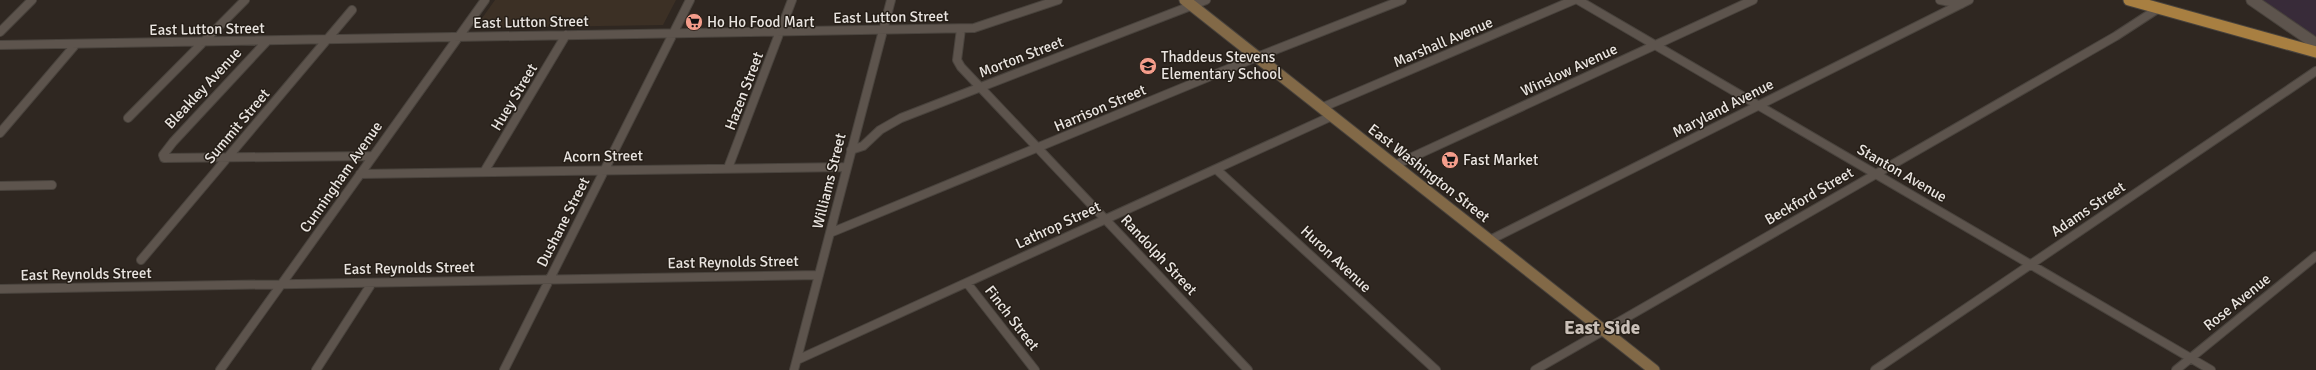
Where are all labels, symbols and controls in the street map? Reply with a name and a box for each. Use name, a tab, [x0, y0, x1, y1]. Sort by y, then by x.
street label: East Lutton Street	[833, 7, 949, 27]
street label: East Lutton Street	[473, 12, 589, 32]
supermarket icon: Ho Ho Food Mart	[684, 12, 704, 32]
place label: Ho Ho Food Mart	[707, 13, 814, 31]
street label: Marshall Avenue	[1390, 13, 1496, 71]
street label: East Lutton Street	[149, 19, 265, 39]
street label: Morton Street	[976, 33, 1066, 81]
street label: Winslow Avenue	[1518, 40, 1620, 100]
street label: Bleakley Avenue	[161, 44, 245, 132]
place label: Thaddeus Stevens Elementary School	[1161, 48, 1282, 83]
street label: Hazen Street	[721, 49, 767, 133]
school or university icon: Thaddeus Stevens Elementary School	[1138, 56, 1158, 76]
street label: Huey Street	[487, 60, 541, 134]
street label: Maryland Avenue	[1669, 75, 1777, 141]
street label: Harrison Street	[1051, 81, 1149, 135]
street label: Summit Street	[201, 85, 273, 167]
street label: Cunningham Avenue	[296, 118, 386, 236]
street label: East Washington Street	[1365, 120, 1493, 226]
street label: Williams Street	[808, 131, 850, 231]
street label: Stanton Avenue	[1854, 140, 1950, 206]
street label: Acorn Street	[563, 146, 643, 166]
supermarket icon: Fast Market	[1440, 150, 1460, 170]
place label: Fast Market	[1463, 151, 1538, 169]
street label: Beckford Street	[1761, 163, 1857, 229]
street label: Dushane Street	[533, 174, 593, 270]
street label: Adams Street	[2048, 178, 2128, 240]
street label: Lathrop Street	[1013, 197, 1103, 253]
street label: Randolph Street	[1117, 211, 1201, 299]
street label: Huron Avenue	[1297, 222, 1375, 296]
street label: East Reynolds Street	[667, 252, 799, 272]
street label: East Reynolds Street	[343, 258, 475, 278]
street label: East Reynolds Street	[20, 264, 152, 284]
street label: Rose Avenue	[2200, 270, 2274, 334]
street label: Finch Street	[981, 282, 1043, 354]
district label: East Side	[1564, 316, 1640, 340]

